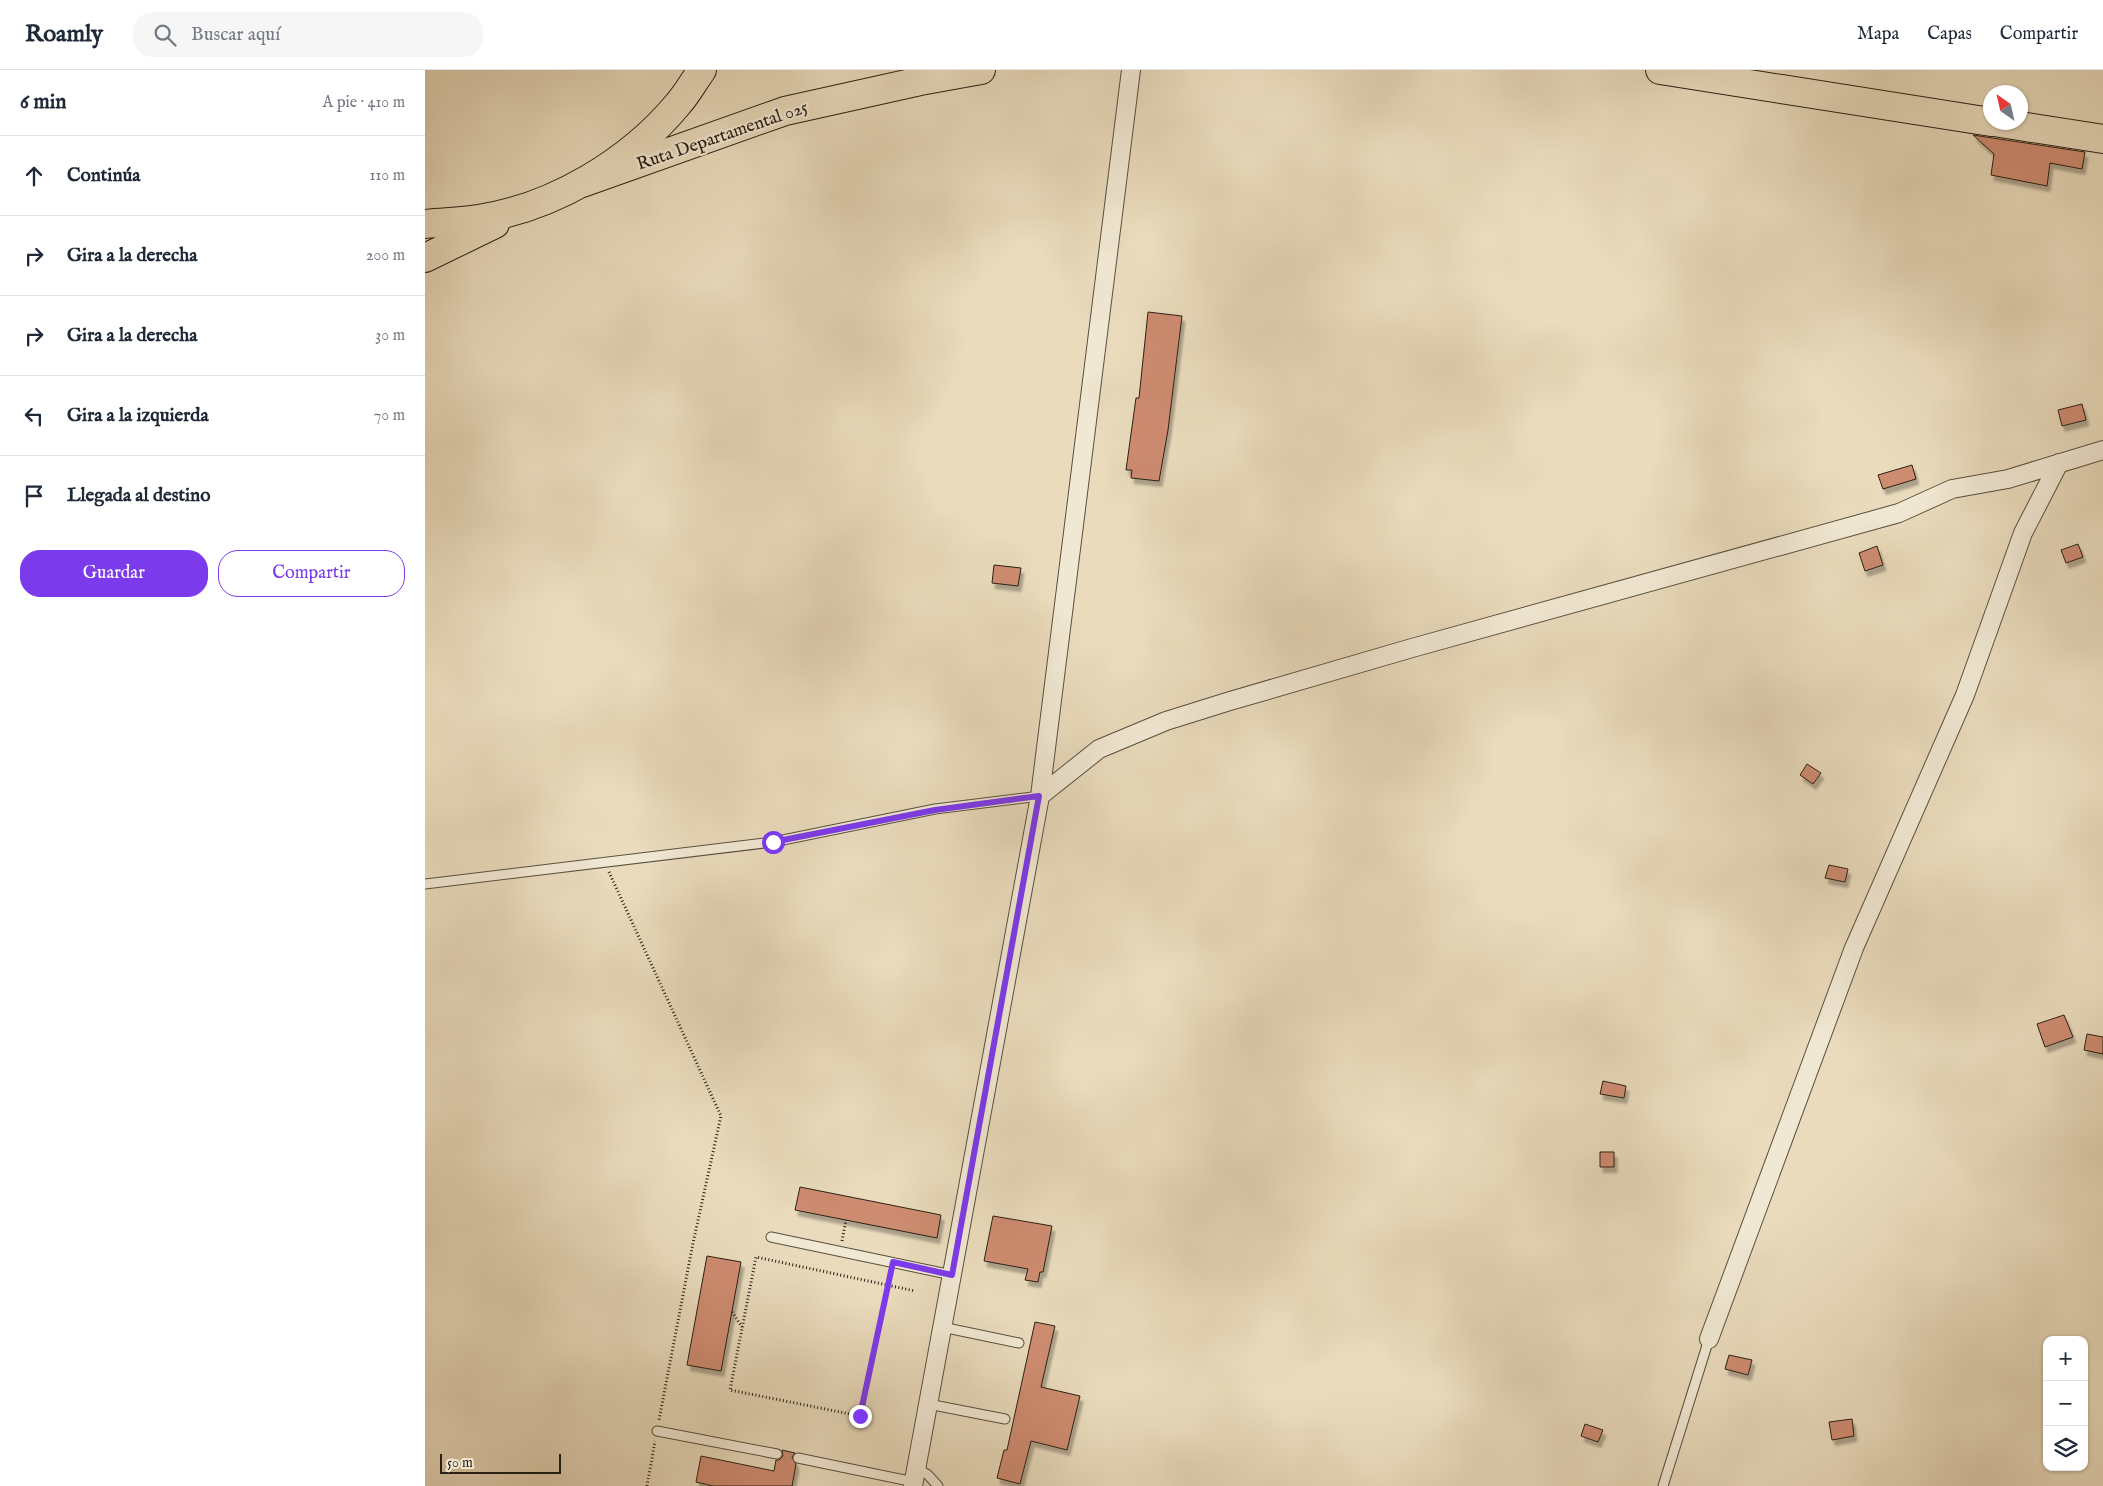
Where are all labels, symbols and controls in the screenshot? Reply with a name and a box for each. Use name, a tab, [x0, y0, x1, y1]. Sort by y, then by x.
search box	[133, 12, 483, 57]
text: Roamly	[25, 19, 103, 50]
icon: search	[151, 21, 179, 49]
text: Buscar aquí	[191, 23, 280, 47]
text: Mapa	[1857, 23, 1899, 46]
text: Capas	[1927, 23, 1972, 46]
text: Compartir	[2000, 23, 2078, 46]
north arrow	[1983, 85, 2028, 130]
text: 6 min	[20, 89, 66, 116]
text: A pie · 410 m	[323, 93, 405, 113]
street label: Ruta Departamental 025	[634, 96, 812, 177]
icon: ahead	[20, 162, 48, 190]
text: Continúa	[67, 164, 141, 188]
text: 110 m	[369, 166, 405, 186]
icon: right	[20, 242, 48, 270]
text: Gira a la derecha	[67, 244, 197, 268]
text: 200 m	[366, 246, 405, 266]
icon: right	[20, 322, 48, 350]
text: Gira a la derecha	[67, 324, 197, 348]
text: 30 m	[375, 326, 405, 346]
icon: left	[20, 402, 48, 430]
text: Gira a la izquierda	[67, 404, 209, 428]
text: 70 m	[374, 406, 405, 426]
icon: arrive	[20, 482, 48, 510]
text: Llegada al destino	[67, 484, 210, 508]
button: Guardar	[20, 550, 208, 597]
button: Compartir	[218, 550, 405, 597]
route start	[762, 831, 785, 854]
map controls	[2043, 1336, 2088, 1471]
button: +	[2043, 1336, 2088, 1381]
button: −	[2043, 1381, 2088, 1426]
route end	[849, 1405, 872, 1428]
button: layers	[2043, 1426, 2088, 1471]
scale bar	[440, 1451, 561, 1474]
text: 50 m	[447, 1454, 473, 1472]

